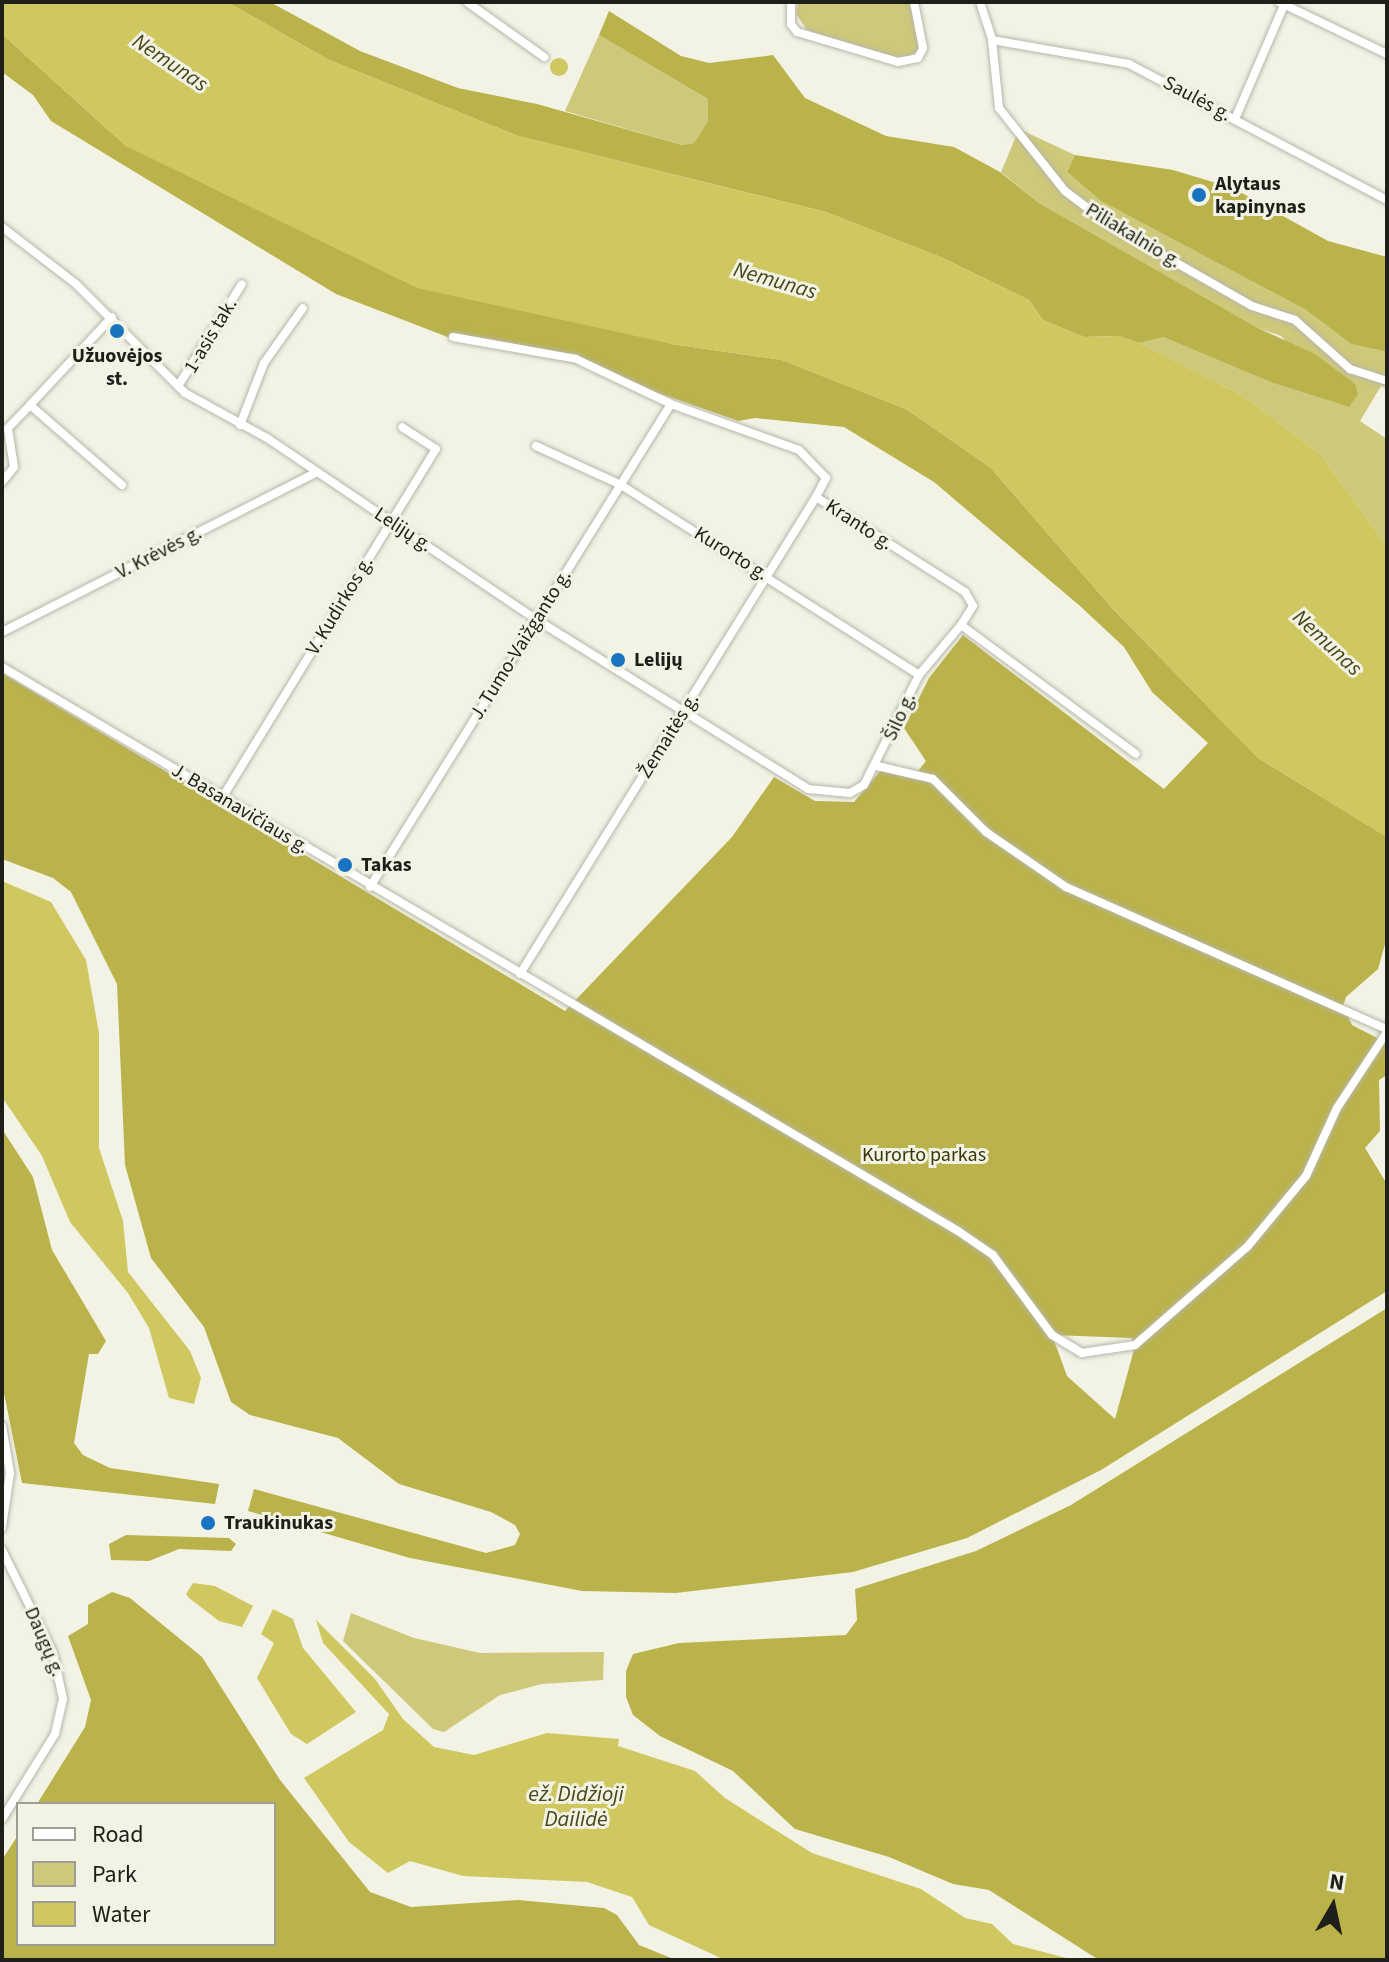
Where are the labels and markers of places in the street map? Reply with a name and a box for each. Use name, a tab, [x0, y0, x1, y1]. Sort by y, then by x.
place label: Alytaus kapinynas	[1215, 172, 1306, 219]
marker: Alytaus kapinynas	[1190, 186, 1208, 204]
marker: Užuovėjos st.	[108, 322, 126, 340]
place label: Užuovėjos st.	[72, 344, 162, 391]
place label: Lelijų	[634, 648, 683, 672]
marker: Lelijų	[609, 651, 627, 669]
place label: Takas	[361, 853, 412, 877]
marker: Takas	[336, 856, 354, 874]
place label: Traukinukas	[224, 1511, 333, 1535]
marker: Traukinukas	[199, 1514, 217, 1532]

